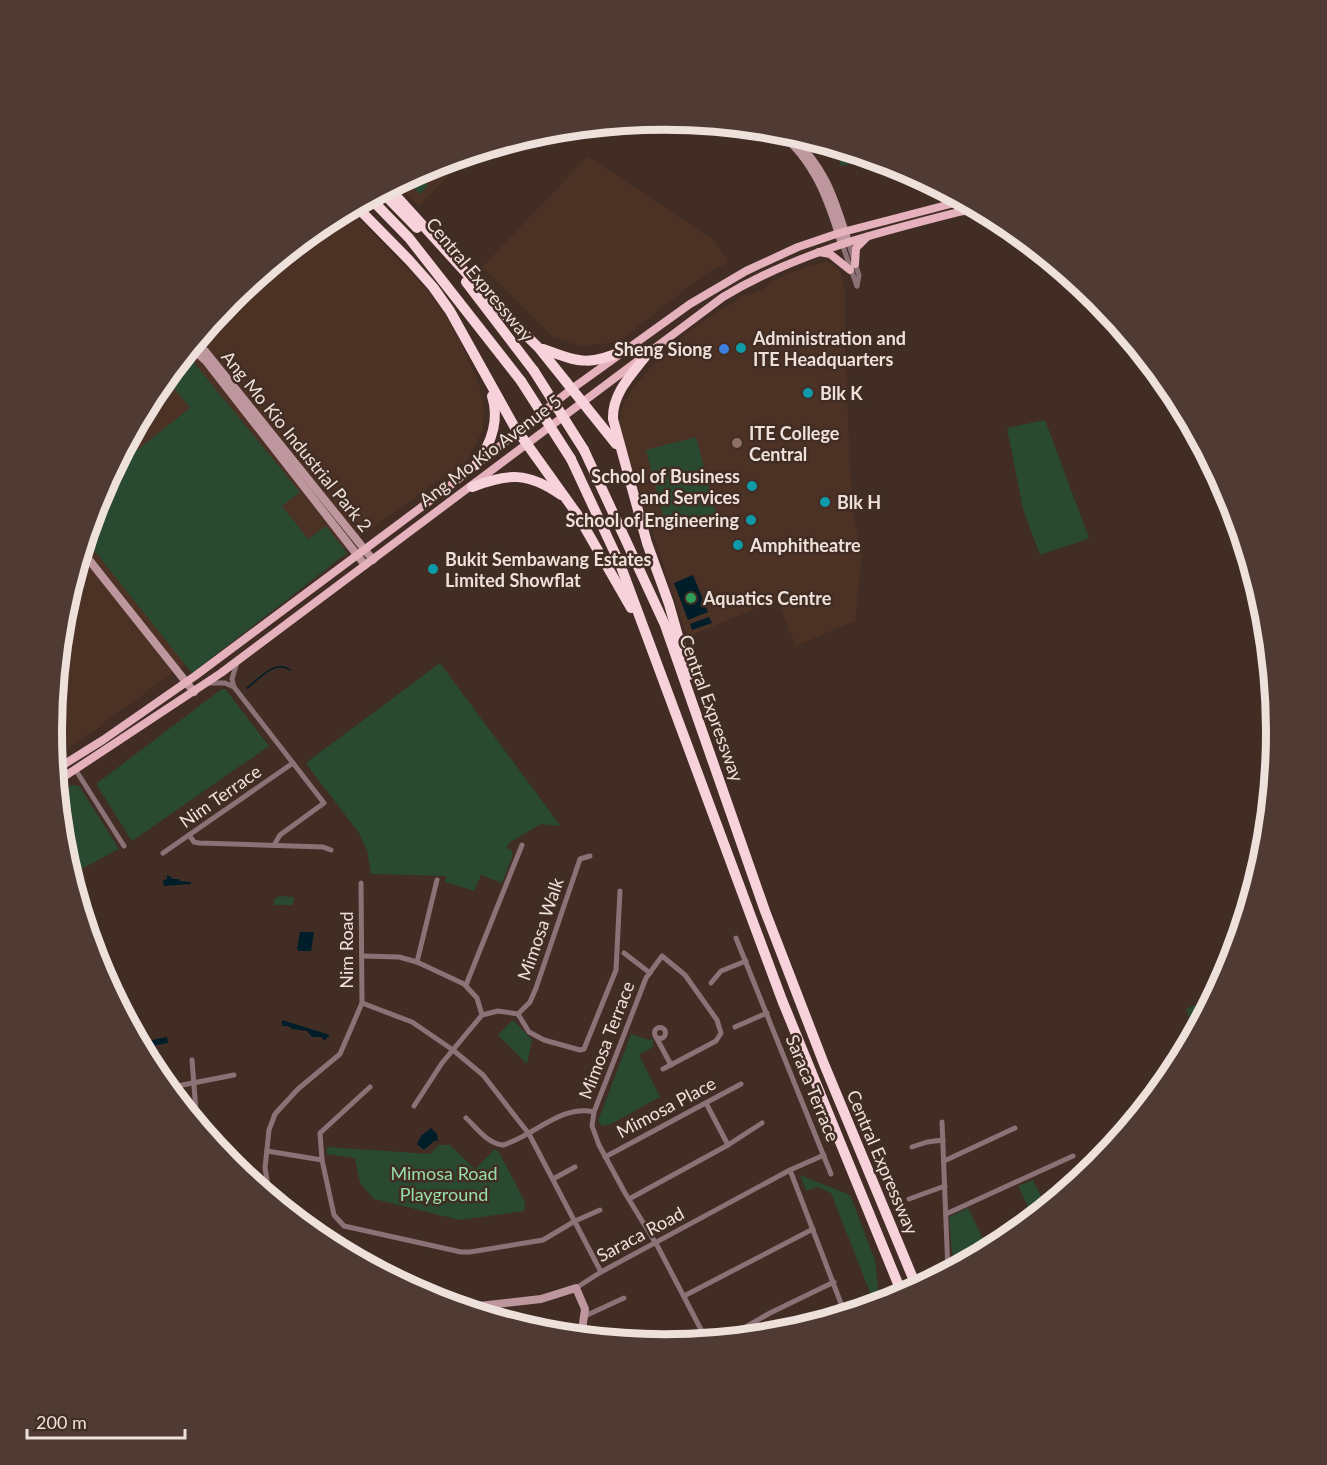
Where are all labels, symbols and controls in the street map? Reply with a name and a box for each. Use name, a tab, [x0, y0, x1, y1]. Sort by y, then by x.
street label: Central Expressway	[422, 213, 539, 346]
place label: Administration and ITE Headquarters	[752, 327, 906, 370]
place label: Sheng Siong	[614, 338, 712, 360]
marker: Administration and ITE Headquarters	[734, 341, 748, 355]
marker: Sheng Siong	[717, 342, 731, 356]
street label: Ang Mo Kio Industrial Park 2	[217, 346, 377, 536]
place label: Blk K	[820, 382, 863, 404]
marker: Blk K	[801, 386, 815, 400]
street label: Ang Mo Kio Avenue 5	[414, 389, 566, 511]
place label: ITE College Central	[749, 422, 840, 465]
marker: ITE College Central	[730, 436, 744, 450]
place label: School of Business and Services	[591, 465, 740, 508]
marker: School of Business and Services	[745, 479, 759, 493]
place label: Blk H	[837, 491, 881, 513]
marker: Blk H	[818, 495, 832, 509]
place label: School of Engineering	[565, 509, 739, 531]
marker: School of Engineering	[744, 513, 758, 527]
place label: Amphitheatre	[749, 534, 861, 556]
marker: Amphitheatre	[731, 538, 745, 552]
place label: Bukit Sembawang Estates Limited Showflat	[445, 548, 651, 591]
marker: Bukit Sembawang Estates Limited Showflat	[426, 562, 440, 576]
place label: Aquatics Centre	[702, 587, 832, 609]
marker: Aquatics Centre	[684, 591, 698, 605]
street label: Central Expressway	[675, 632, 749, 785]
street label: Nim Terrace	[175, 760, 265, 832]
street label: Mimosa Walk	[512, 874, 568, 983]
street label: Nim Road	[335, 911, 357, 989]
street label: Mimosa Terrace	[573, 978, 639, 1102]
street label: Saraca Terrace	[782, 1031, 844, 1145]
street label: Mimosa Place	[613, 1072, 719, 1142]
street label: Central Expressway	[843, 1086, 924, 1238]
park label: Mimosa Road Playground	[390, 1162, 498, 1205]
street label: Saraca Road	[592, 1202, 688, 1266]
scale bar	[27, 1402, 184, 1440]
text: 200 m	[36, 1411, 87, 1433]

